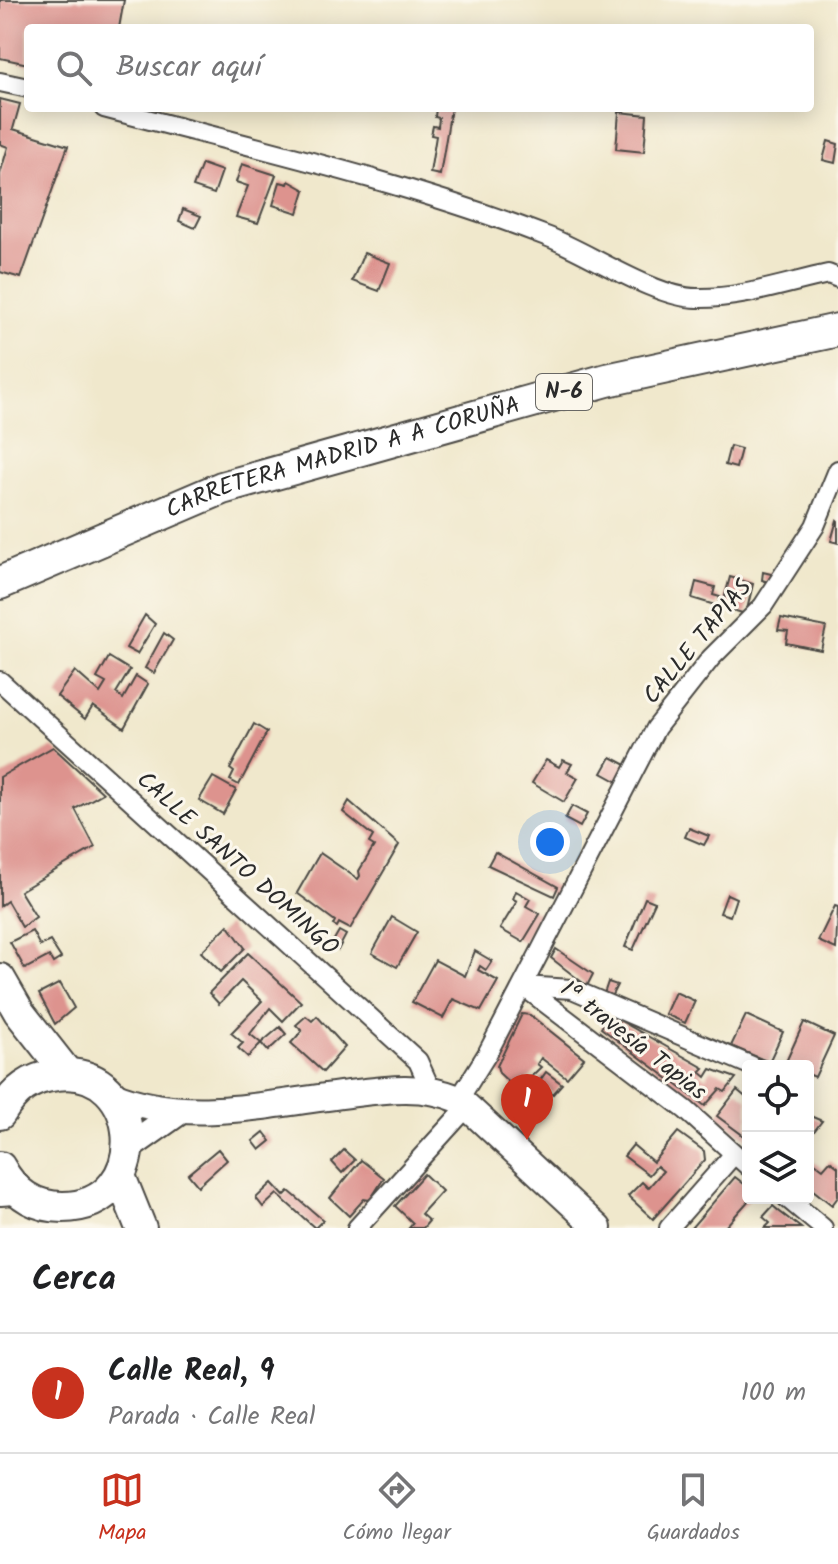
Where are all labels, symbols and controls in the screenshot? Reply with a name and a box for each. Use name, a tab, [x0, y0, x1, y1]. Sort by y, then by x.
search box	[24, 24, 814, 112]
text: Buscar aquí	[116, 44, 262, 92]
icon: search	[52, 46, 96, 90]
road number: N-6	[536, 374, 592, 410]
street label: CARRETERA MADRID A A CORUÑA	[159, 386, 525, 529]
street label: CALLE TAPIAS	[634, 570, 763, 714]
street label: CALLE SANTO DOMINGO	[127, 762, 348, 966]
your location	[530, 822, 570, 862]
street label: 1ª travesía Tapias	[551, 971, 715, 1111]
map controls	[742, 1060, 814, 1204]
button: locate	[742, 1060, 814, 1132]
pin: 1	[501, 1074, 553, 1140]
button: layers	[742, 1132, 814, 1204]
text: Cerca	[32, 1253, 116, 1307]
text: Calle Real, 9	[108, 1348, 275, 1396]
text: 1	[54, 1372, 62, 1414]
text: 100 m	[741, 1372, 806, 1414]
text: Parada · Calle Real	[108, 1396, 315, 1438]
tab: Mapa	[98, 1468, 147, 1551]
tab: Cómo llegar	[343, 1468, 451, 1551]
tab: Guardados	[647, 1468, 740, 1551]

